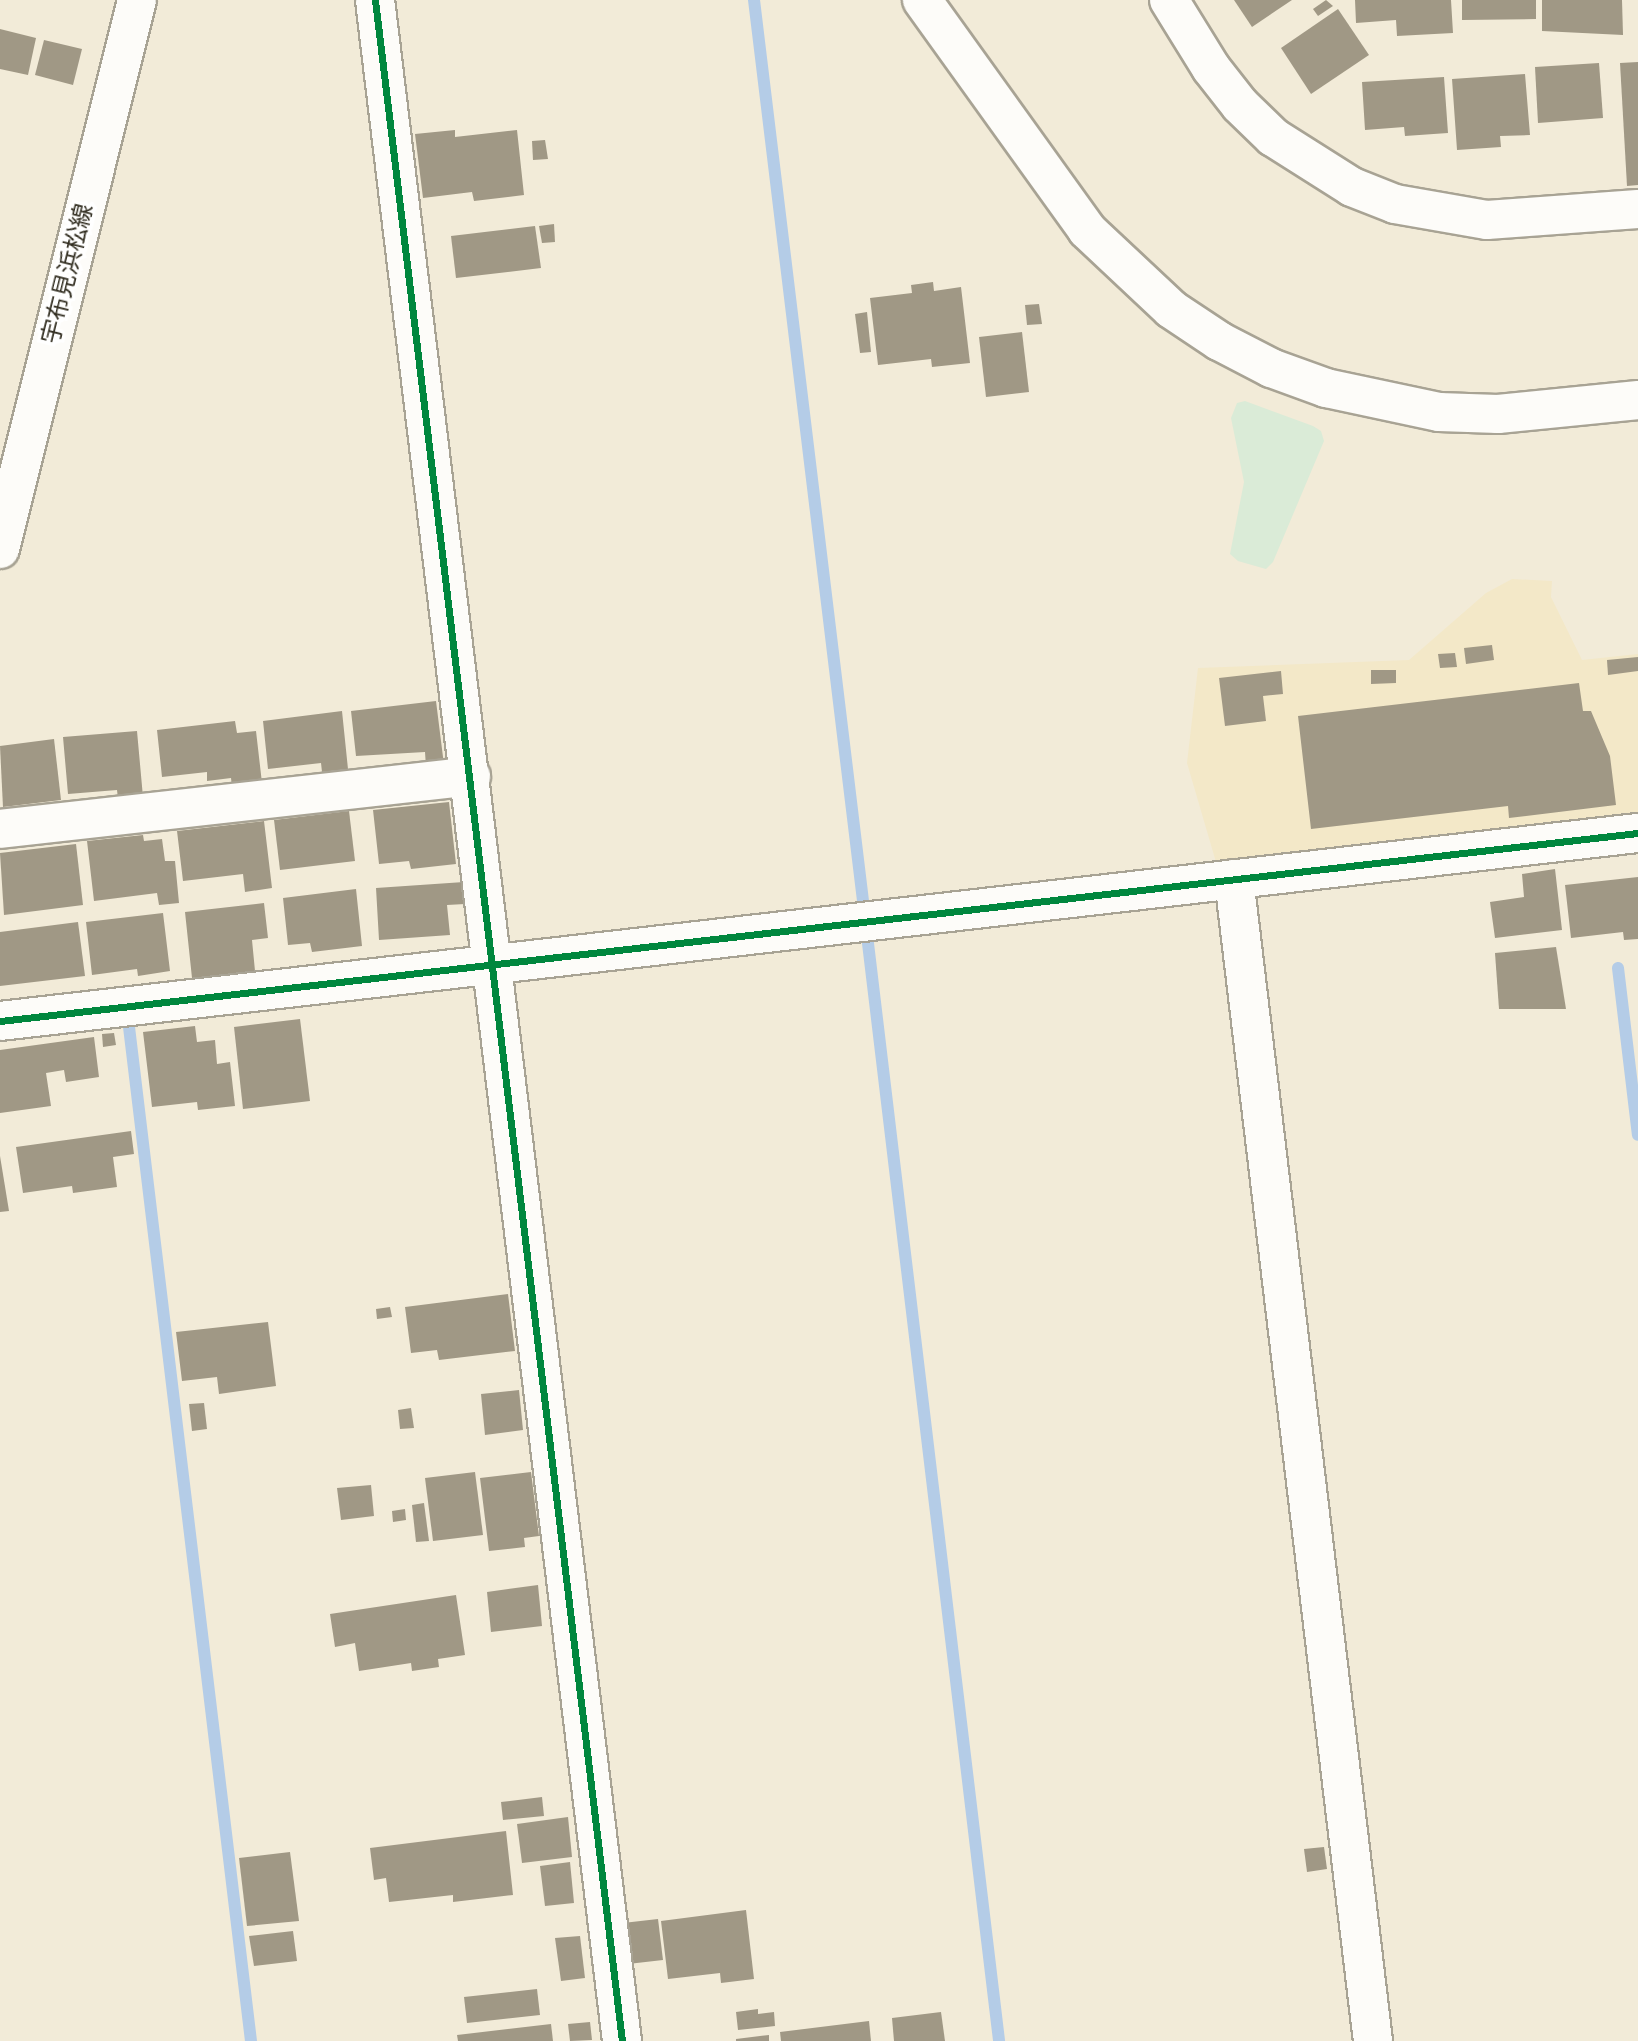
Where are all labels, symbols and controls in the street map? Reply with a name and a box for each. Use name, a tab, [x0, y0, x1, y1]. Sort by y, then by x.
street label: 宇布見浜松線	[37, 201, 99, 347]

